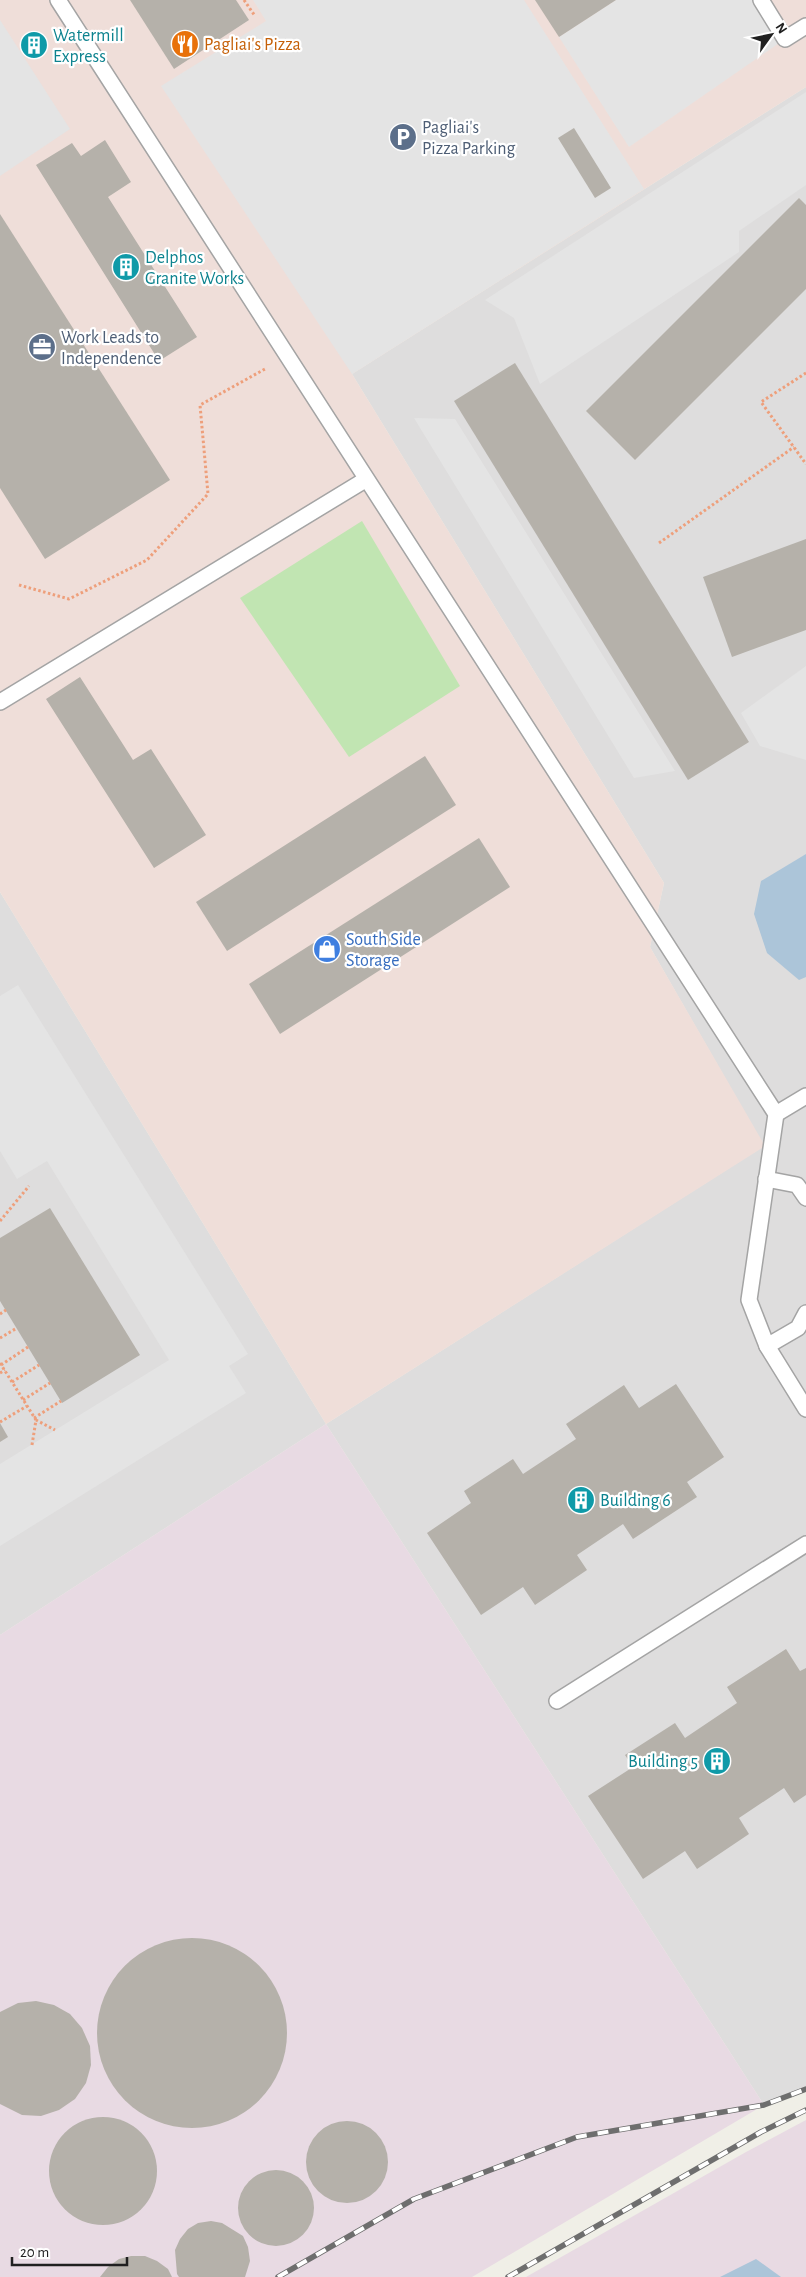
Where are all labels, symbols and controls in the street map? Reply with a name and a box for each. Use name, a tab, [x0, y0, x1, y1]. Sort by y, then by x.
north arrow	[746, 10, 796, 60]
text: N	[773, 21, 790, 36]
place label: Watermill Express	[53, 27, 124, 66]
restaurant icon: Pagliai's Pizza	[170, 29, 200, 59]
building icon: Watermill Express	[19, 30, 49, 60]
place label: Pagliai's Pizza	[204, 36, 301, 54]
place label: Pagliai's Pizza Parking	[422, 119, 516, 158]
parking icon: Pagliai's Pizza Parking	[388, 122, 418, 152]
place label: Delphos Granite Works	[145, 249, 244, 288]
building icon: Delphos Granite Works	[111, 252, 141, 282]
place label: Work Leads to Independence	[61, 329, 161, 368]
office icon: Work Leads to Independence	[27, 332, 57, 362]
place label: South Side Storage	[346, 931, 421, 970]
shop icon: South Side Storage	[312, 934, 342, 964]
building icon: Building 6	[566, 1485, 596, 1515]
place label: Building 6	[600, 1492, 671, 1510]
building icon: Building 5	[702, 1746, 732, 1776]
place label: Building 5	[628, 1753, 698, 1771]
scale bar	[12, 2234, 128, 2266]
text: 20 m	[20, 2245, 49, 2260]

